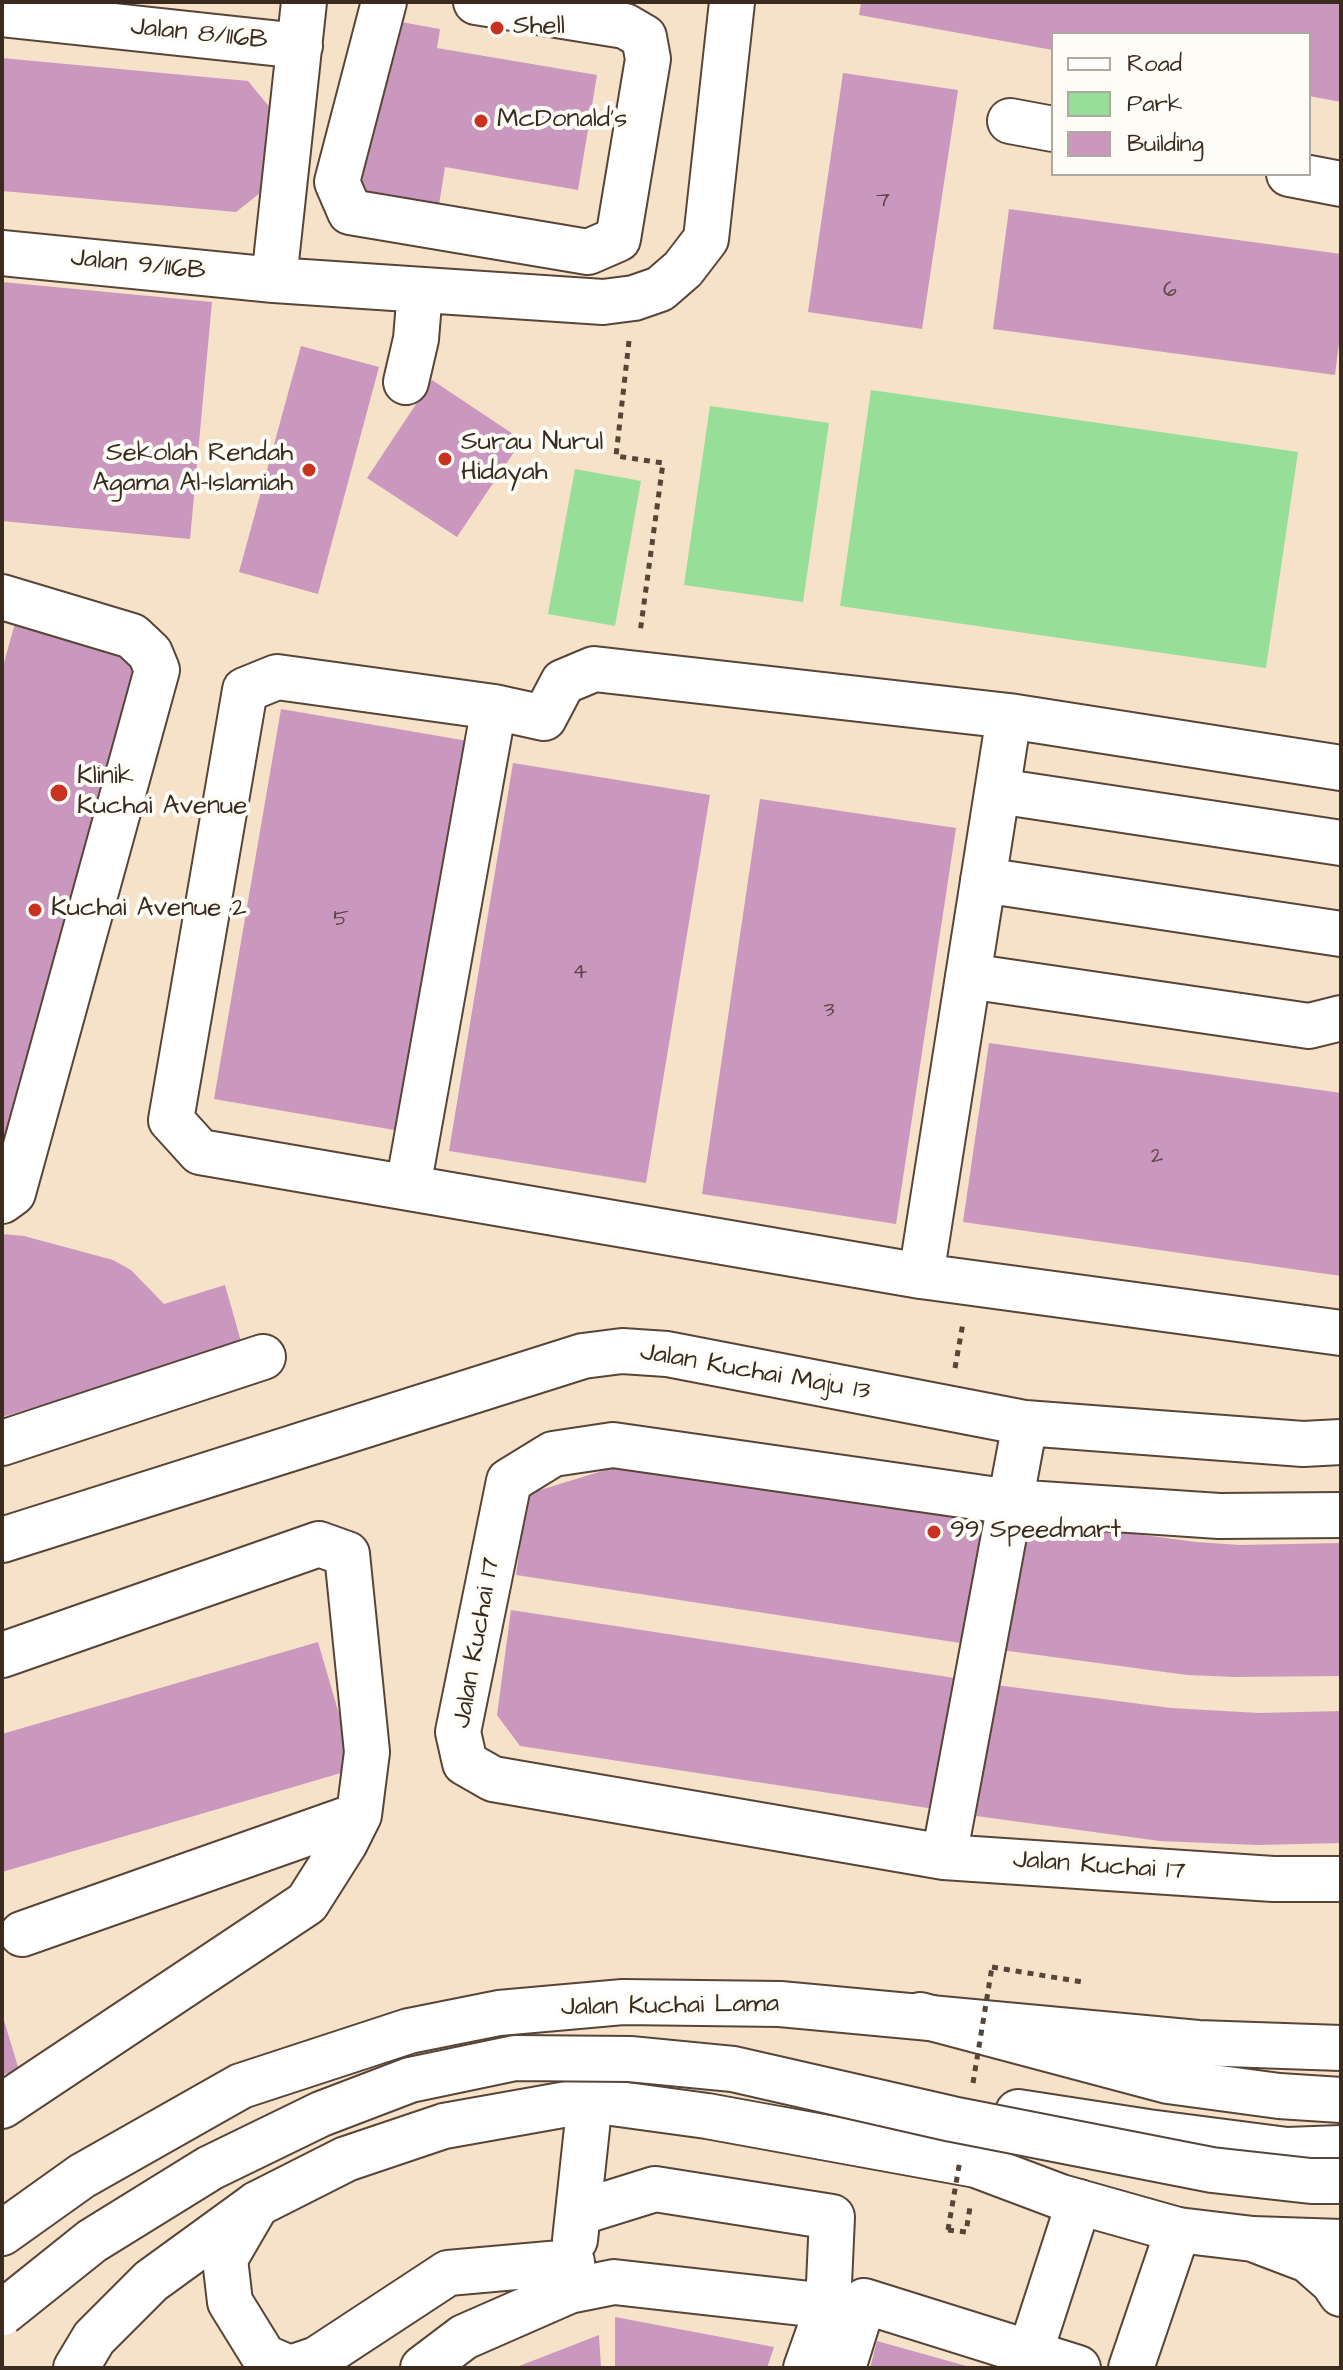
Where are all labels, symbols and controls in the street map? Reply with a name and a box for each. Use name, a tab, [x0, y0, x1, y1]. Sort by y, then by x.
street label: Jalan 8/116B	[129, 12, 269, 58]
place label: Shell	[513, 12, 565, 44]
marker: Shell	[488, 19, 506, 37]
legend	[1051, 32, 1311, 176]
text: Road	[1127, 47, 1182, 81]
text: Park	[1127, 87, 1183, 121]
place label: McDonald's	[497, 105, 627, 137]
marker: McDonald's	[472, 112, 490, 130]
text: Building	[1127, 127, 1204, 161]
house number: 7	[876, 188, 890, 214]
street label: Jalan 9/116B	[69, 243, 207, 289]
house number: 6	[1163, 278, 1177, 304]
place label: Surau Nurul Hidayah	[461, 428, 603, 490]
place label: Sekolah Rendah Agama Al-Islamiah	[92, 439, 293, 500]
marker: Surau Nurul Hidayah	[436, 450, 454, 468]
marker: Sekolah Rendah Agama Al-Islamiah	[300, 461, 318, 479]
place label: Klinik Kuchai Avenue	[77, 762, 247, 824]
marker: Klinik Kuchai Avenue	[48, 782, 70, 804]
place label: Kuchai Avenue 2	[51, 894, 247, 926]
marker: Kuchai Avenue 2	[26, 901, 44, 919]
house number: 5	[333, 907, 349, 933]
house number: 4	[573, 960, 587, 986]
house number: 3	[823, 998, 835, 1024]
house number: 2	[1151, 1144, 1163, 1170]
street label: Jalan Kuchai Maju 13	[638, 1337, 872, 1409]
place label: 99 Speedmart	[950, 1516, 1121, 1548]
marker: 99 Speedmart	[925, 1523, 943, 1541]
street label: Jalan Kuchai 17	[448, 1555, 508, 1731]
street label: Jalan Kuchai 17	[1012, 1845, 1186, 1889]
street label: Jalan Kuchai Lama	[561, 1989, 779, 2025]

